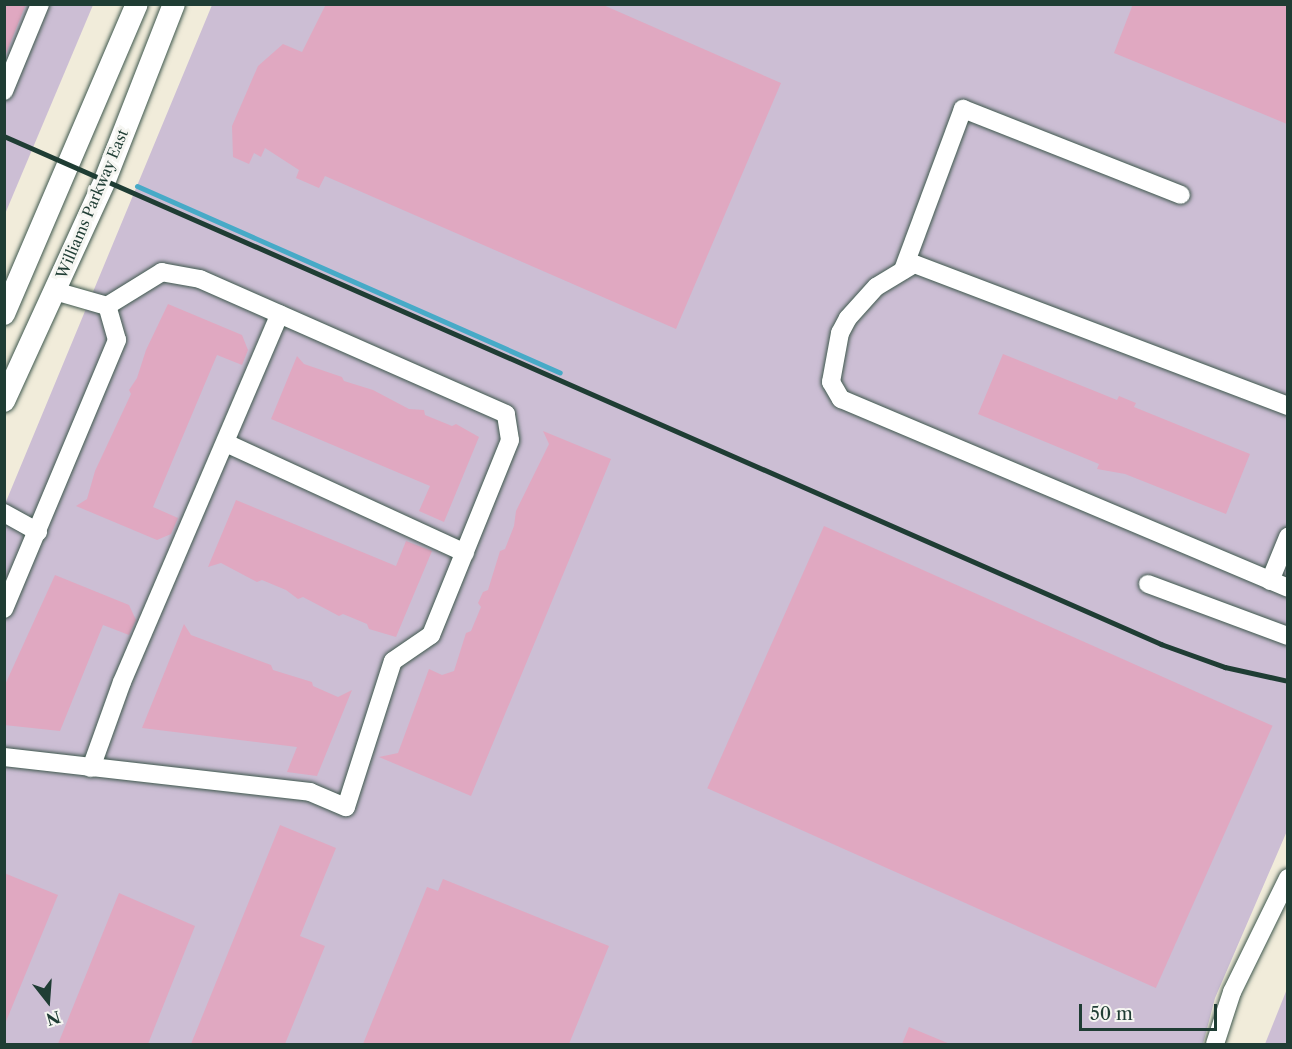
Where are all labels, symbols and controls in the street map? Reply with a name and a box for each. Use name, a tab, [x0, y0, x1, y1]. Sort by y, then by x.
street label: Williams Parkway East	[52, 126, 132, 282]
north arrow	[18, 971, 78, 1031]
scale bar	[1082, 992, 1220, 1030]
text: 50 m	[1090, 1003, 1133, 1025]
text: N	[44, 1007, 63, 1030]

